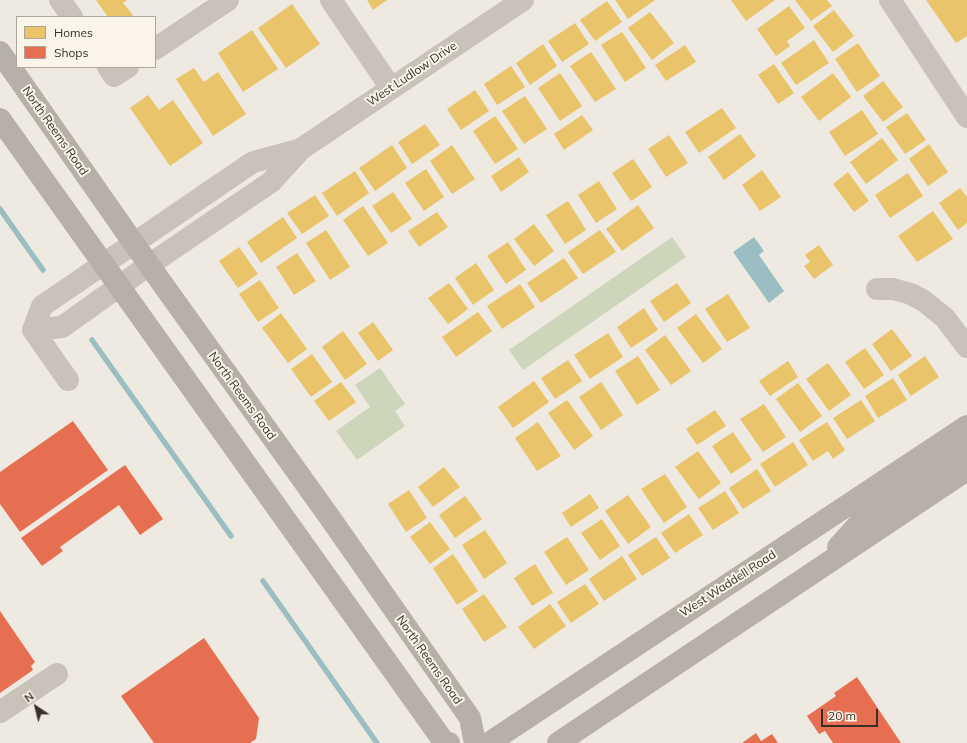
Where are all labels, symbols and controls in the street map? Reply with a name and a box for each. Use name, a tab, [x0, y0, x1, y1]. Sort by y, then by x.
legend	[16, 16, 156, 68]
text: Homes	[54, 25, 93, 40]
street label: West Ludlow Drive	[364, 39, 460, 109]
text: Shops	[54, 45, 89, 60]
street label: North Reems Road	[19, 84, 91, 178]
street label: North Reems Road	[205, 349, 279, 443]
street label: West Waddell Road	[677, 548, 779, 620]
street label: North Reems Road	[393, 613, 465, 707]
north arrow	[16, 687, 56, 727]
text: N	[22, 689, 37, 705]
scale bar	[823, 701, 880, 727]
text: 20 m	[828, 708, 856, 723]

